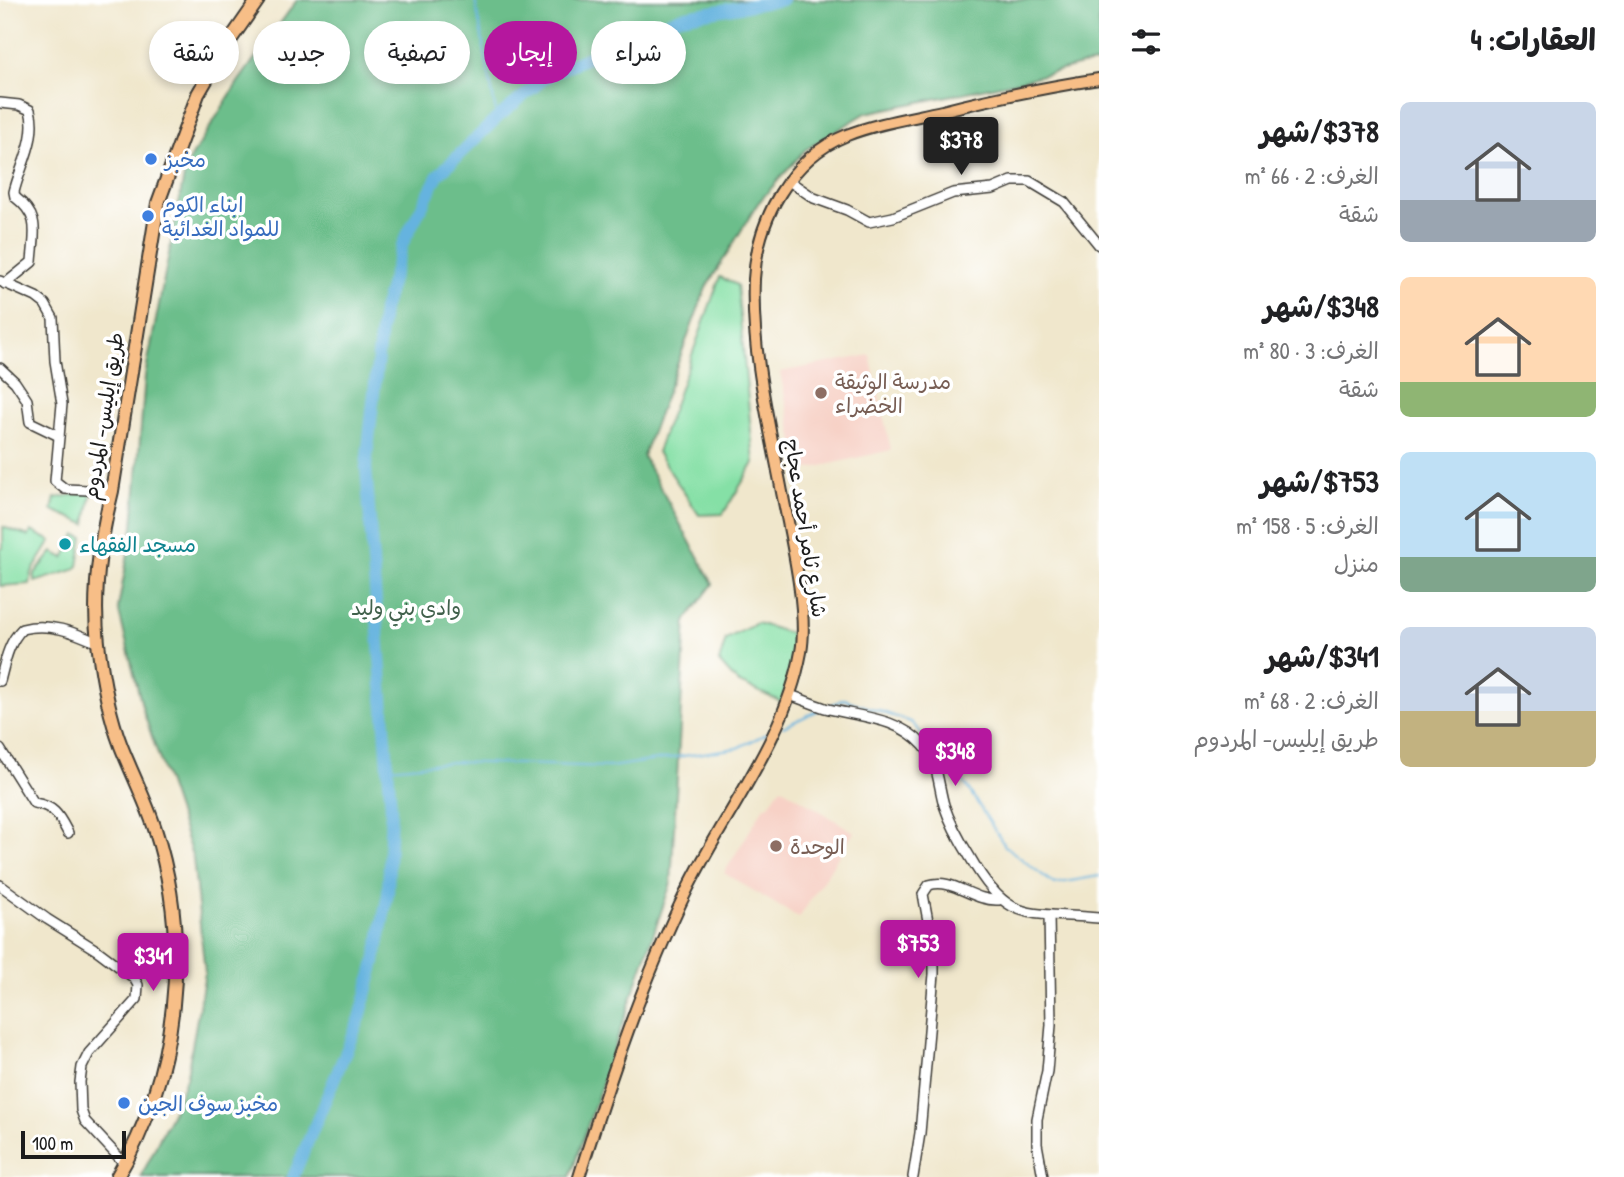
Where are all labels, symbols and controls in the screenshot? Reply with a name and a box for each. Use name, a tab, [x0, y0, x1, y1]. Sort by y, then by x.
text: العقارات: 4	[1470, 19, 1596, 59]
chip: شقة	[149, 21, 239, 84]
chip: جديد	[253, 21, 350, 84]
chip: تصفية	[364, 21, 470, 84]
chip: إيجار	[484, 21, 577, 84]
chip: شراء	[591, 21, 686, 84]
icon: filters	[1127, 23, 1165, 61]
text: $378/شهر	[1260, 111, 1379, 151]
pin: $378	[920, 118, 1002, 177]
text: $378	[939, 124, 983, 155]
icon: home	[1456, 130, 1540, 214]
place label: مخبز	[163, 145, 206, 174]
marker: مخبز	[143, 151, 159, 167]
text: الغرف: 2 · 66 m²	[1245, 160, 1379, 191]
place label: ابناء الكوم للمواد الغدائية	[162, 190, 279, 243]
text: شقة	[1339, 198, 1379, 229]
marker: ابناء الكوم للمواد الغدائية	[140, 208, 156, 224]
text: $348/شهر	[1264, 286, 1379, 326]
icon: home	[1456, 305, 1540, 389]
street label: طريق إيليس- المردوم	[75, 330, 133, 502]
text: الغرف: 3 · 80 m²	[1243, 335, 1379, 366]
place label: مدرسة الوثيقة الخضراء	[835, 367, 951, 420]
text: شقة	[1339, 373, 1379, 404]
marker: مدرسة الوثيقة الخضراء	[813, 385, 829, 401]
street label: شارع ثامر أحمد عجاج	[777, 437, 834, 620]
text: $753/شهر	[1260, 461, 1379, 501]
icon: home	[1456, 480, 1540, 564]
text: الغرف: 5 · 158 m²	[1236, 510, 1379, 541]
place label: مسجد الفقهاء	[79, 530, 196, 559]
marker: مسجد الفقهاء	[57, 536, 73, 552]
text: منزل	[1334, 548, 1379, 579]
park label: وادي بني وليد	[351, 593, 461, 627]
text: $341/شهر	[1266, 636, 1379, 676]
icon: home	[1456, 655, 1540, 739]
text: الغرف: 2 · 68 m²	[1244, 685, 1379, 716]
text: طريق إيليس- المردوم	[1193, 723, 1379, 754]
pin: $348	[914, 728, 996, 788]
text: $348	[935, 735, 975, 766]
place label: الوحدة	[790, 832, 845, 861]
marker: الوحدة	[768, 838, 784, 854]
pin: $753	[877, 920, 959, 980]
text: $753	[896, 927, 940, 958]
pin: $341	[112, 934, 194, 993]
text: $341	[134, 940, 172, 971]
place label: مخبز سوف الجين	[138, 1089, 278, 1118]
marker: مخبز سوف الجين	[116, 1095, 132, 1111]
scale bar	[21, 1128, 126, 1160]
text: 100 m	[32, 1130, 73, 1156]

